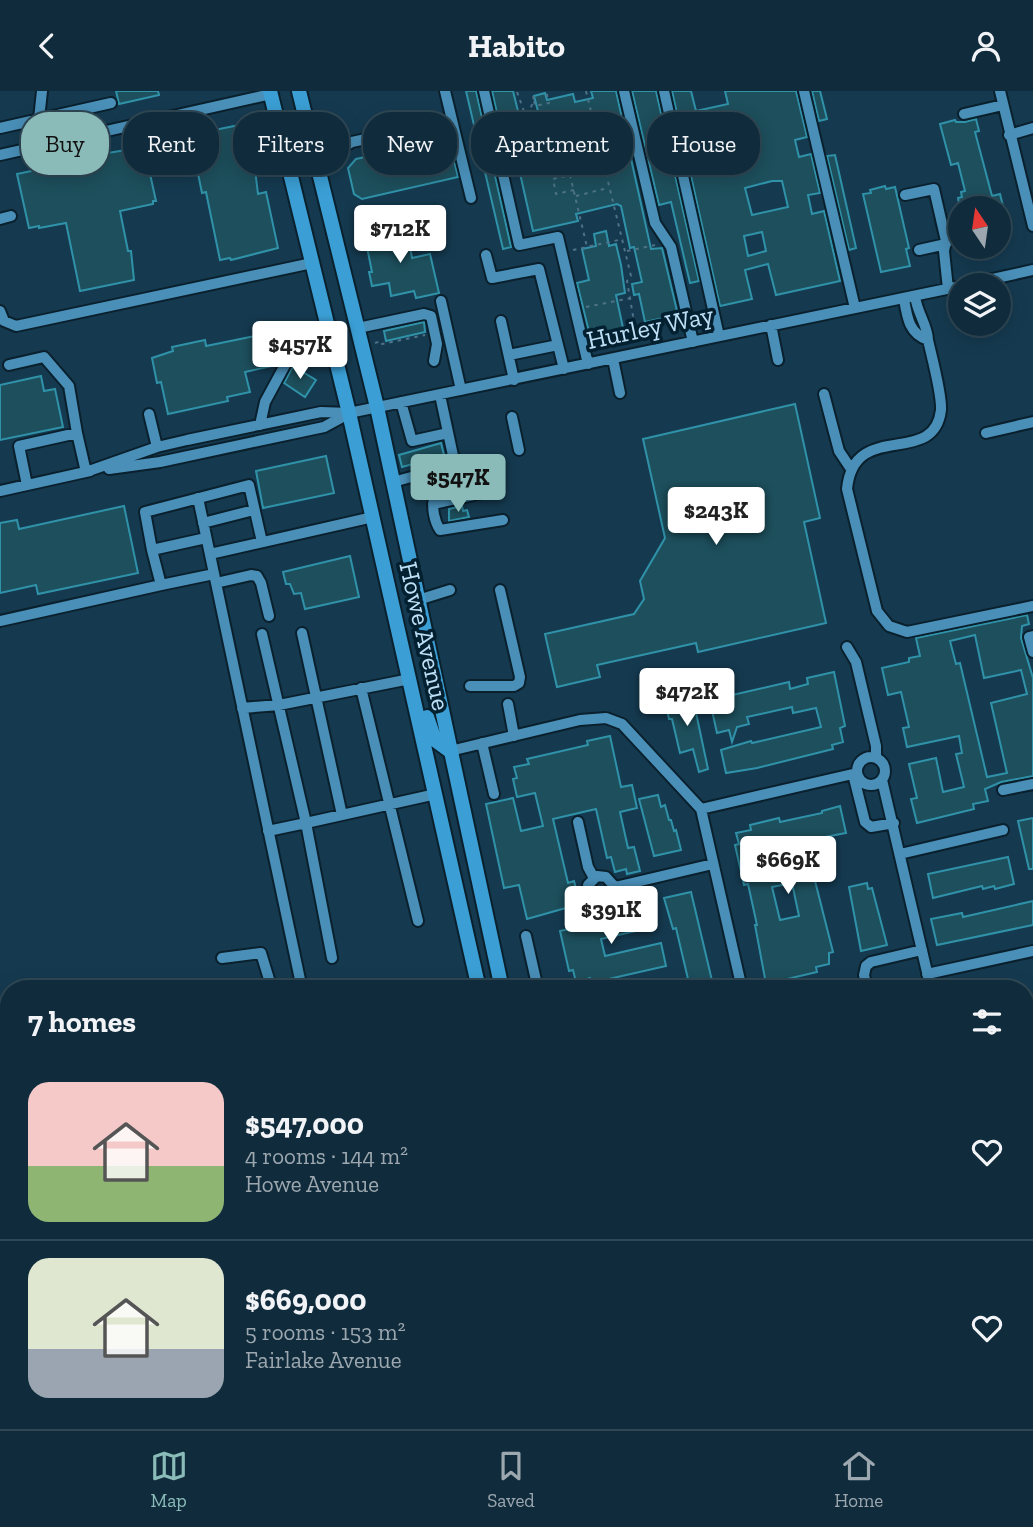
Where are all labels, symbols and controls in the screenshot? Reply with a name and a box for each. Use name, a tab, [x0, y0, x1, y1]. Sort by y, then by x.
icon: back	[28, 27, 66, 65]
text: Habito	[468, 27, 565, 65]
icon: person	[967, 27, 1005, 65]
chip: Buy	[21, 112, 109, 175]
chip: Rent	[123, 112, 219, 175]
chip: Filters	[233, 112, 349, 175]
chip: New	[363, 112, 457, 175]
chip: Apartment	[471, 112, 633, 175]
chip: House	[647, 112, 760, 175]
north arrow	[948, 196, 1012, 259]
map controls	[948, 196, 1011, 336]
pin: $712K	[351, 205, 449, 265]
text: $712K	[370, 214, 430, 242]
button: layers	[948, 273, 1011, 336]
street label: Hurley Way	[583, 298, 717, 356]
pin: $457K	[251, 321, 349, 381]
text: $457K	[268, 330, 332, 358]
pin: $547K	[409, 455, 507, 514]
text: $547K	[427, 463, 489, 491]
pin: $243K	[667, 487, 765, 547]
text: $243K	[684, 496, 748, 524]
street label: Howe Avenue	[392, 559, 458, 713]
pin: $472K	[638, 669, 736, 728]
text: $472K	[655, 677, 719, 705]
pin: $669K	[739, 837, 837, 896]
text: $669K	[756, 845, 820, 873]
pin: $391K	[562, 887, 660, 946]
text: $391K	[581, 895, 641, 923]
icon: filters	[968, 1003, 1006, 1041]
text: 7 homes	[28, 1004, 136, 1040]
text: $547,000	[245, 1106, 364, 1142]
icon: home	[84, 1110, 168, 1194]
icon: heart	[968, 1133, 1006, 1171]
text: 4 rooms · 144 m²	[245, 1142, 408, 1170]
text: Howe Avenue	[245, 1170, 379, 1198]
text: $669,000	[245, 1282, 366, 1318]
icon: home	[84, 1286, 168, 1370]
icon: heart	[968, 1309, 1006, 1347]
text: 5 rooms · 153 m²	[245, 1318, 406, 1346]
text: Fairlake Avenue	[245, 1346, 402, 1374]
tab: Map	[150, 1447, 188, 1512]
tab: Saved	[487, 1447, 535, 1512]
tab: Home	[834, 1447, 883, 1512]

